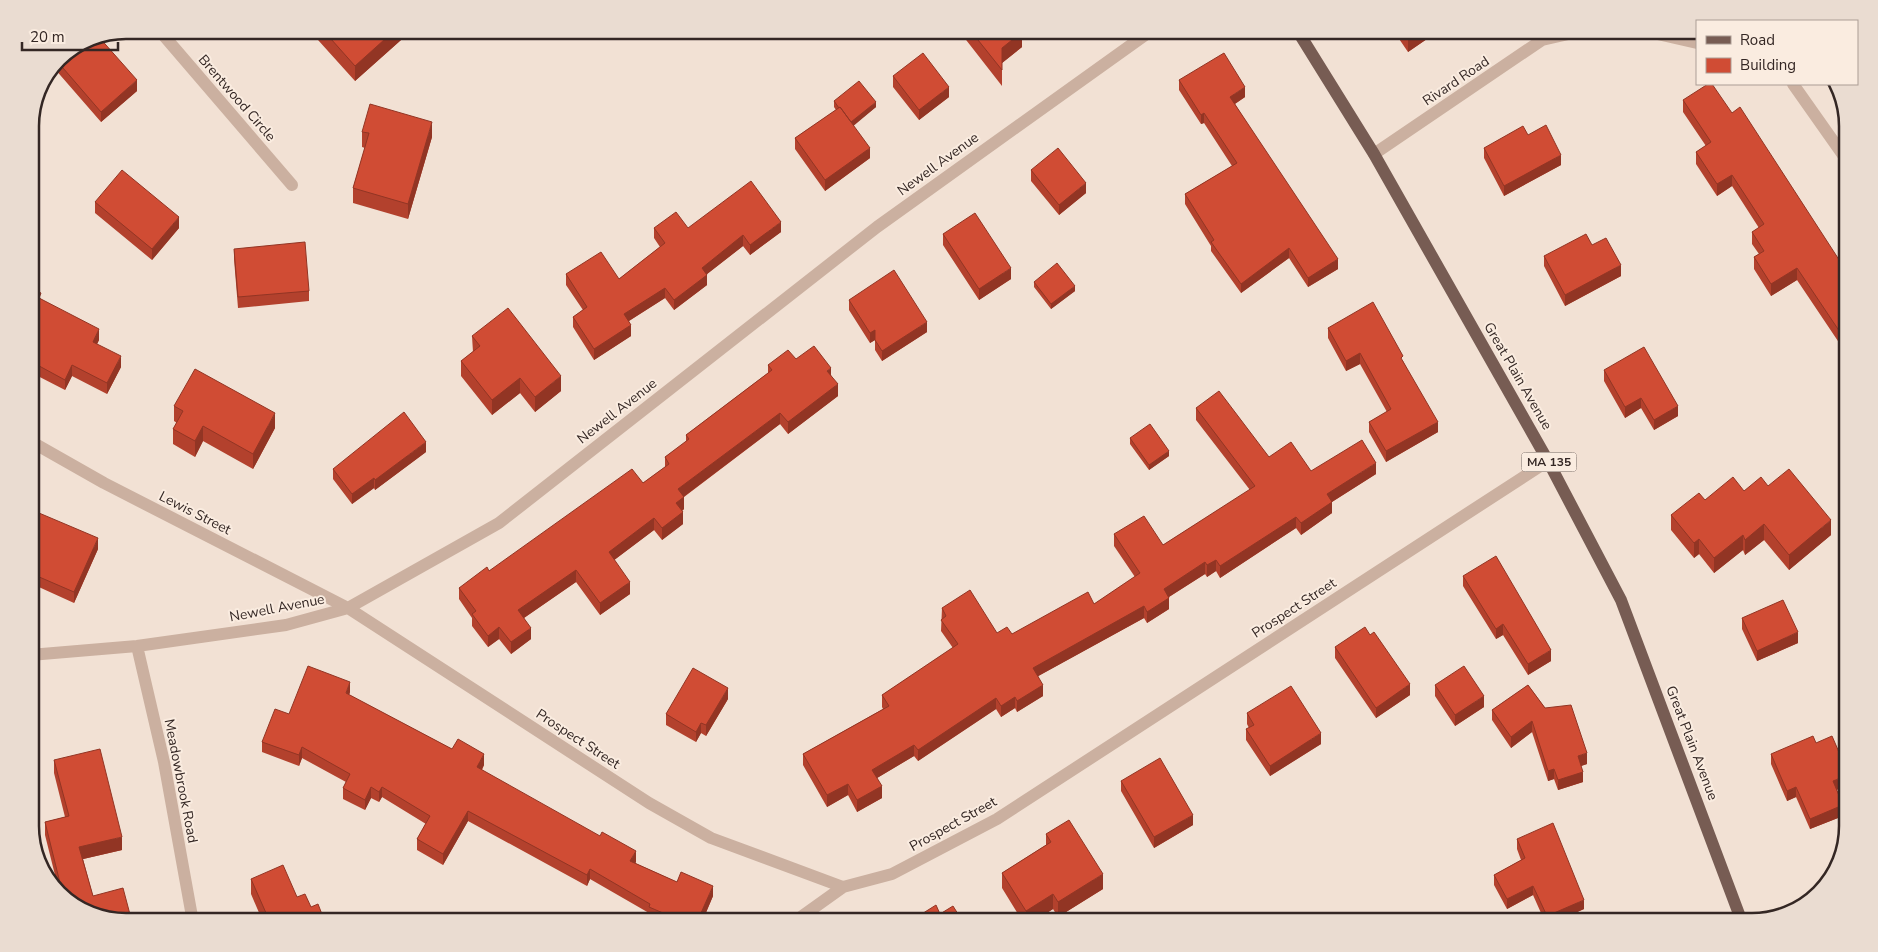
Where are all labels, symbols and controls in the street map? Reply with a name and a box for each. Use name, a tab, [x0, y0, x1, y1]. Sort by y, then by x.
scale bar	[22, 20, 119, 52]
legend	[1696, 20, 1858, 85]
text: 20 m	[30, 27, 65, 47]
text: Road	[1740, 30, 1775, 50]
street label: Brentwood Circle	[194, 50, 280, 146]
street label: Rivard Road	[1419, 52, 1493, 110]
text: Building	[1740, 55, 1796, 75]
street label: Newell Avenue	[893, 128, 983, 200]
street label: Great Plain Avenue	[1479, 319, 1557, 433]
street label: Newell Avenue	[573, 374, 661, 448]
road number: MA 135	[1522, 452, 1576, 472]
street label: Lewis Street	[156, 487, 234, 539]
street label: Prospect Street	[1248, 574, 1340, 642]
street label: Newell Avenue	[228, 589, 326, 627]
street label: Great Plain Avenue	[1661, 683, 1723, 803]
street label: Prospect Street	[532, 705, 624, 773]
street label: Meadowbrook Road	[160, 717, 202, 845]
street label: Prospect Street	[906, 792, 1000, 856]

